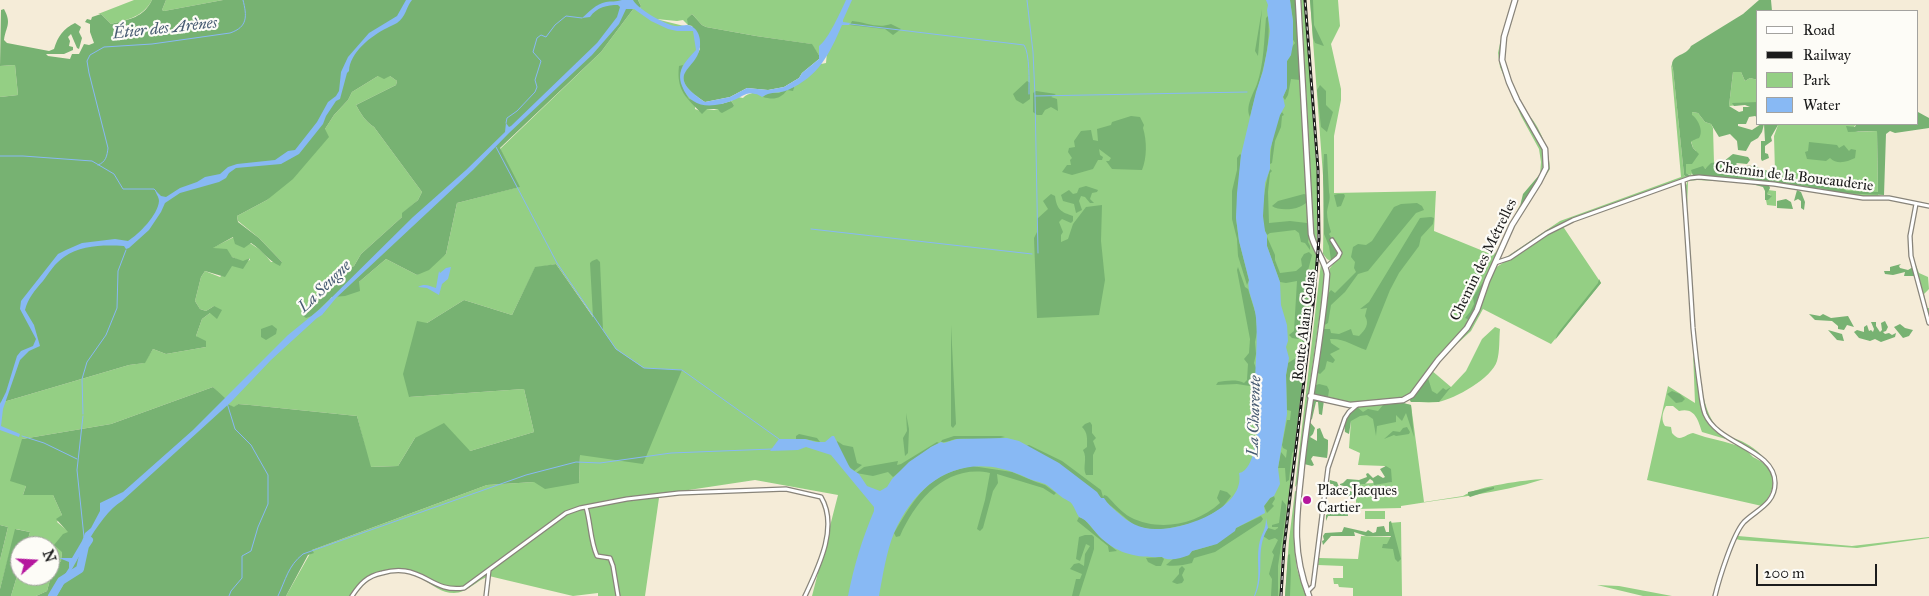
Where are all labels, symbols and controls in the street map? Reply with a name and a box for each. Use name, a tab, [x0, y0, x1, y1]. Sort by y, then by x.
legend	[1756, 10, 1919, 125]
water label: Étier des Arènes	[112, 14, 218, 44]
text: Road	[1803, 21, 1835, 39]
text: Railway	[1803, 46, 1851, 64]
text: Park	[1803, 71, 1830, 89]
text: Water	[1803, 96, 1840, 114]
street label: Chemin de la Boucauderie	[1714, 158, 1874, 196]
street label: Chemin des Métrelles	[1447, 196, 1521, 324]
water label: La Seugne	[294, 257, 356, 317]
street label: Route Alain Colas	[1289, 270, 1321, 382]
water label: La Charente	[1244, 375, 1266, 457]
place label: Place Jacques Cartier	[1317, 482, 1397, 517]
marker: Place Jacques Cartier	[1301, 494, 1313, 506]
north arrow	[10, 536, 60, 586]
text: N	[39, 548, 59, 565]
scale bar	[1759, 554, 1880, 586]
text: 200 m	[1764, 564, 1805, 582]

